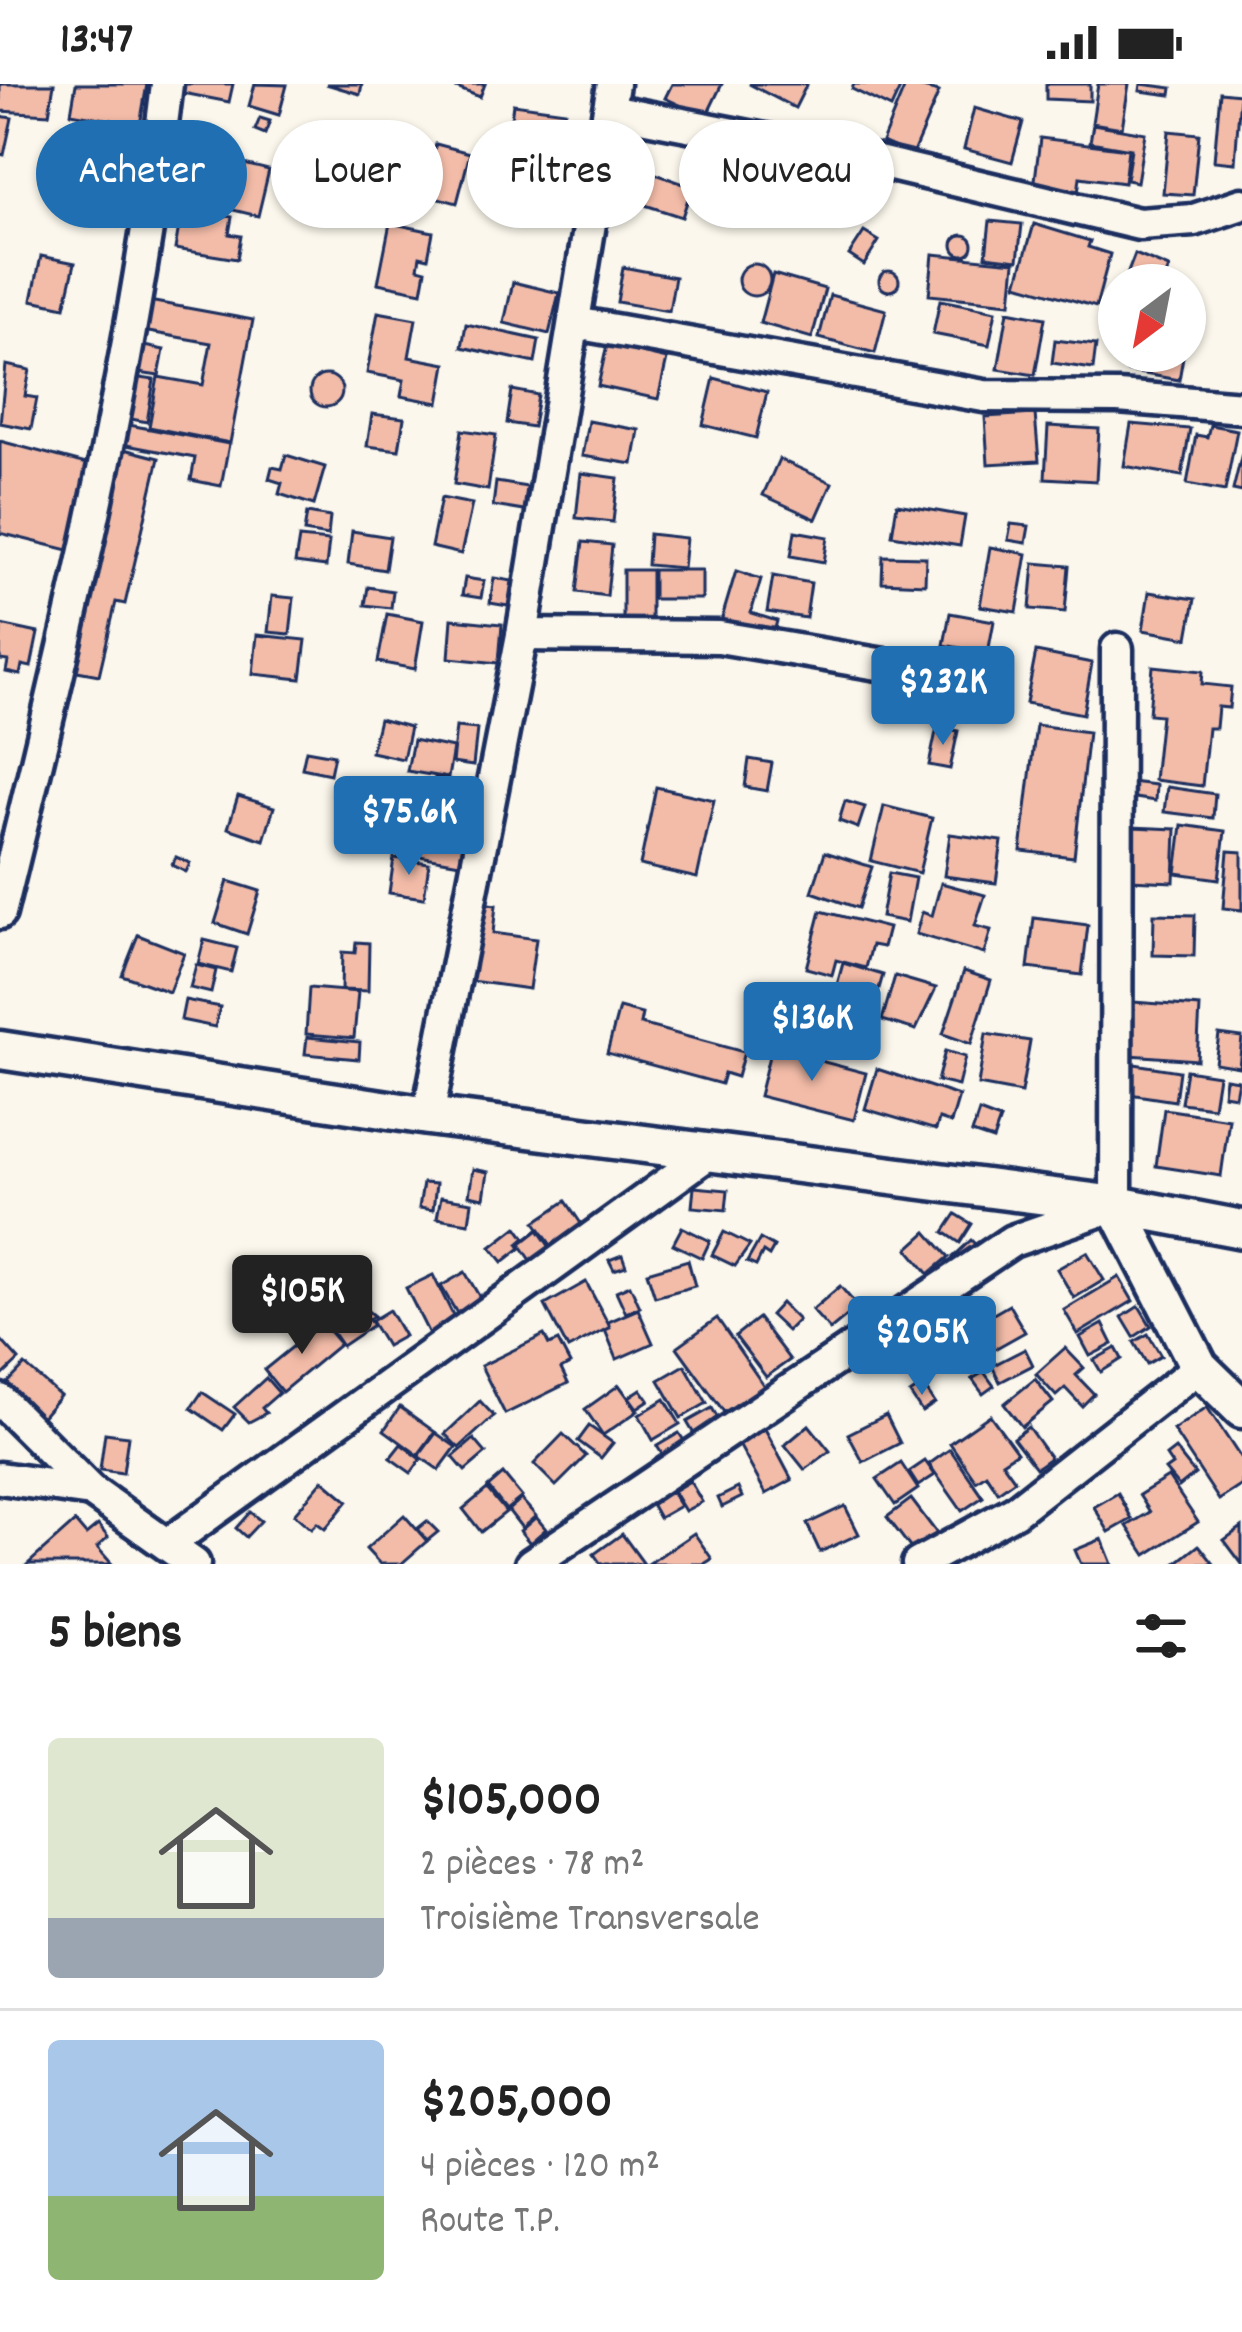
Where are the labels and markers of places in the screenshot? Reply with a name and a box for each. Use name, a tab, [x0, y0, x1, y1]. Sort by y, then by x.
pin: $232K	[859, 646, 1027, 748]
pin: $75.6K	[311, 776, 507, 878]
pin: $136K	[728, 982, 896, 1084]
pin: $105K	[218, 1255, 386, 1357]
pin: $205K	[838, 1296, 1006, 1398]

